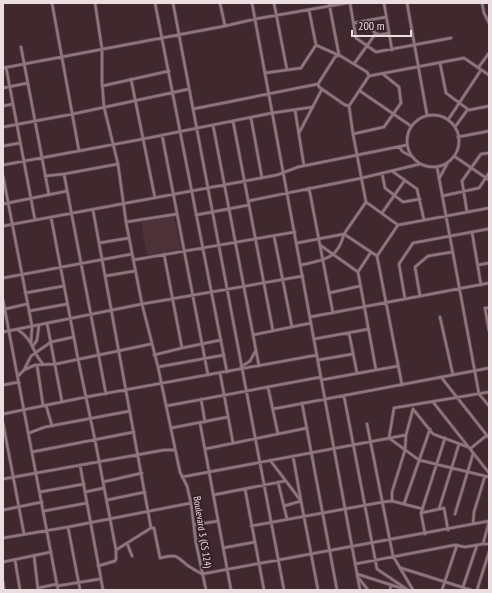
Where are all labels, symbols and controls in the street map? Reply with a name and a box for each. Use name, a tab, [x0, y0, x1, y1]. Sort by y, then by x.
scale bar	[352, 12, 411, 38]
text: 200 m	[358, 18, 385, 33]
street label: Boulevard 3 (CS 124)	[190, 495, 215, 570]

